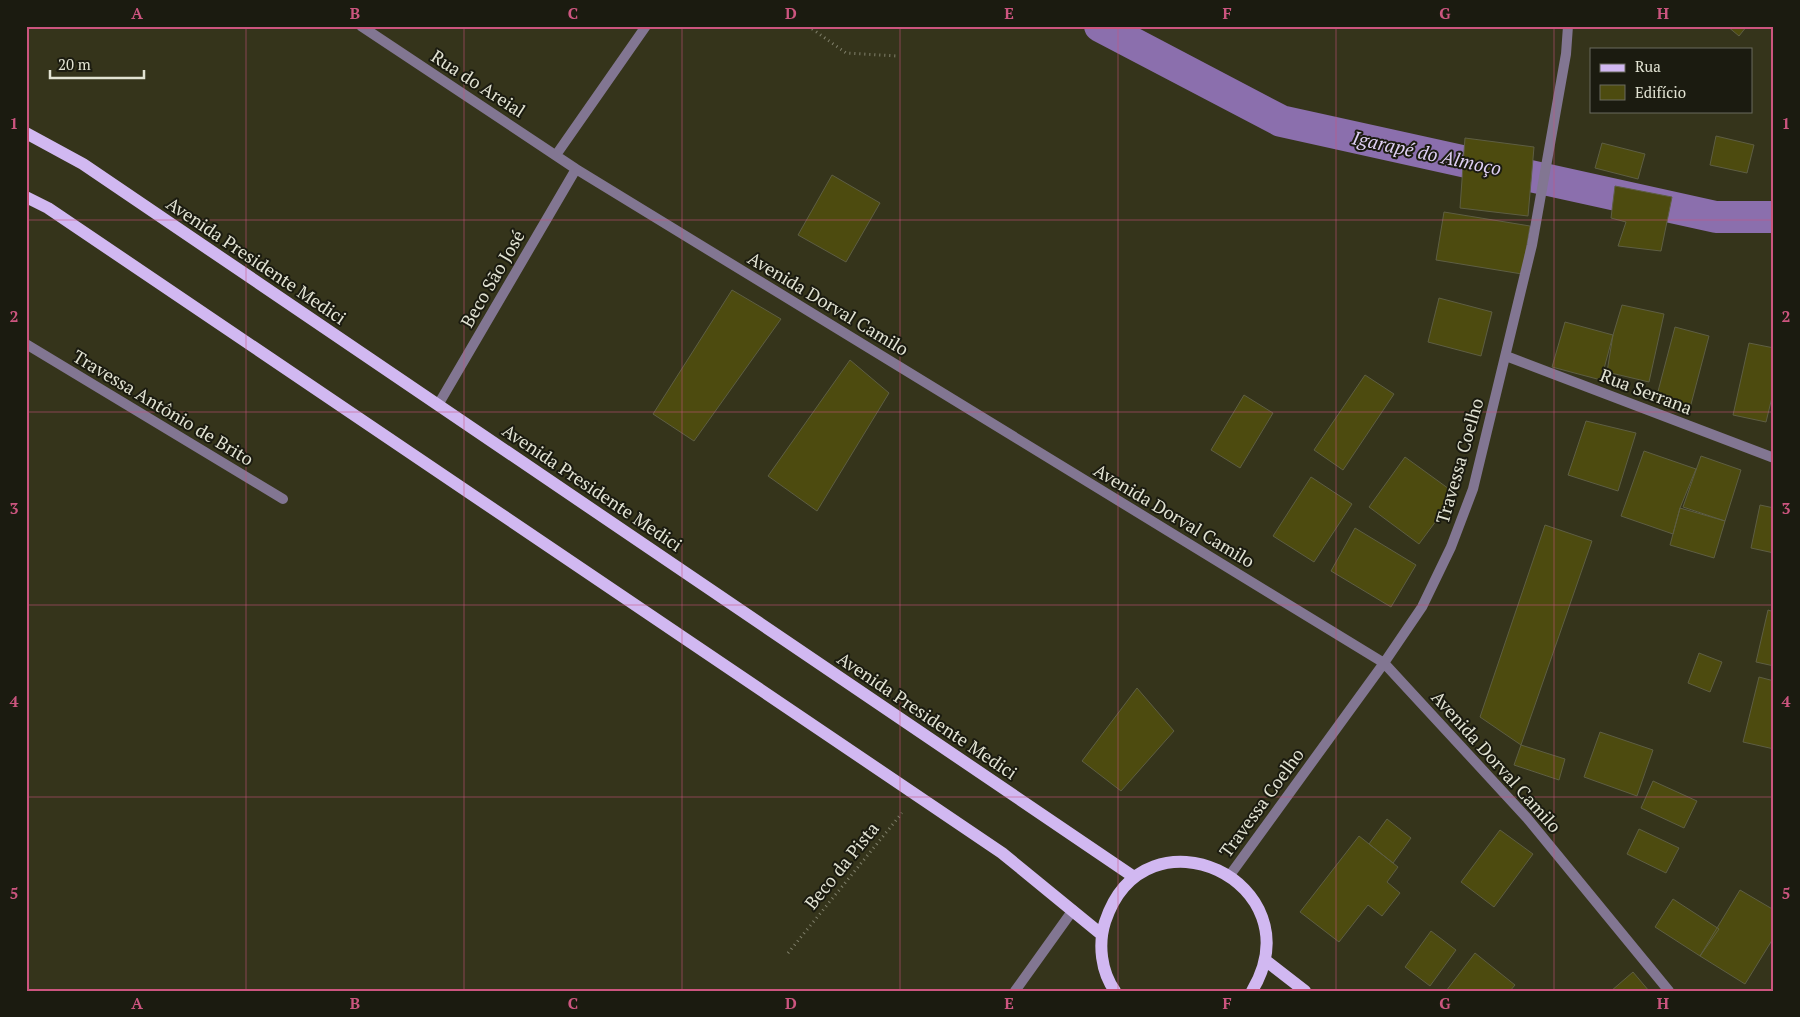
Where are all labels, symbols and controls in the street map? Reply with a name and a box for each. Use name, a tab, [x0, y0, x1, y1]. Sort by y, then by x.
text: A	[131, 2, 143, 24]
text: B	[350, 2, 360, 24]
text: C	[568, 2, 578, 24]
text: D	[785, 2, 797, 24]
text: E	[1004, 2, 1014, 24]
text: F	[1222, 2, 1232, 24]
text: G	[1439, 2, 1451, 24]
text: H	[1657, 2, 1669, 24]
street label: Rua do Areial	[427, 44, 530, 122]
scale bar	[50, 48, 144, 80]
legend	[1590, 48, 1752, 112]
text: 20 m	[58, 54, 91, 74]
text: Rua	[1635, 56, 1661, 76]
text: Edifício	[1635, 82, 1686, 102]
text: 1	[9, 112, 19, 134]
text: 1	[1781, 112, 1791, 134]
water label: Igarapé do Almoço	[1349, 124, 1504, 181]
street label: Avenida Presidente Medici	[162, 191, 351, 329]
street label: Beco São José	[455, 226, 530, 331]
street label: Avenida Dorval Camilo	[744, 246, 913, 361]
text: 2	[9, 305, 19, 327]
text: 2	[1781, 305, 1791, 327]
street label: Travessa Antônio de Brito	[69, 344, 258, 471]
street label: Rua Serrana	[1597, 363, 1696, 420]
street label: Travessa Coelho	[1430, 395, 1488, 526]
street label: Avenida Presidente Medici	[498, 418, 687, 556]
street label: Avenida Dorval Camilo	[1090, 458, 1259, 573]
text: 3	[9, 497, 19, 519]
text: 3	[1781, 497, 1791, 519]
street label: Avenida Presidente Medici	[833, 646, 1022, 784]
street label: Avenida Dorval Camilo	[1426, 685, 1567, 838]
text: 4	[9, 690, 19, 712]
text: 4	[1781, 690, 1791, 712]
street label: Travessa Coelho	[1213, 743, 1309, 862]
street label: Beco da Pista	[799, 817, 884, 914]
text: 5	[9, 882, 19, 904]
text: 5	[1781, 882, 1791, 904]
text: A	[131, 992, 143, 1014]
text: B	[350, 992, 360, 1014]
text: C	[568, 992, 578, 1014]
text: D	[785, 992, 797, 1014]
text: E	[1004, 992, 1014, 1014]
text: F	[1222, 992, 1232, 1014]
text: G	[1439, 992, 1451, 1014]
text: H	[1657, 992, 1669, 1014]

